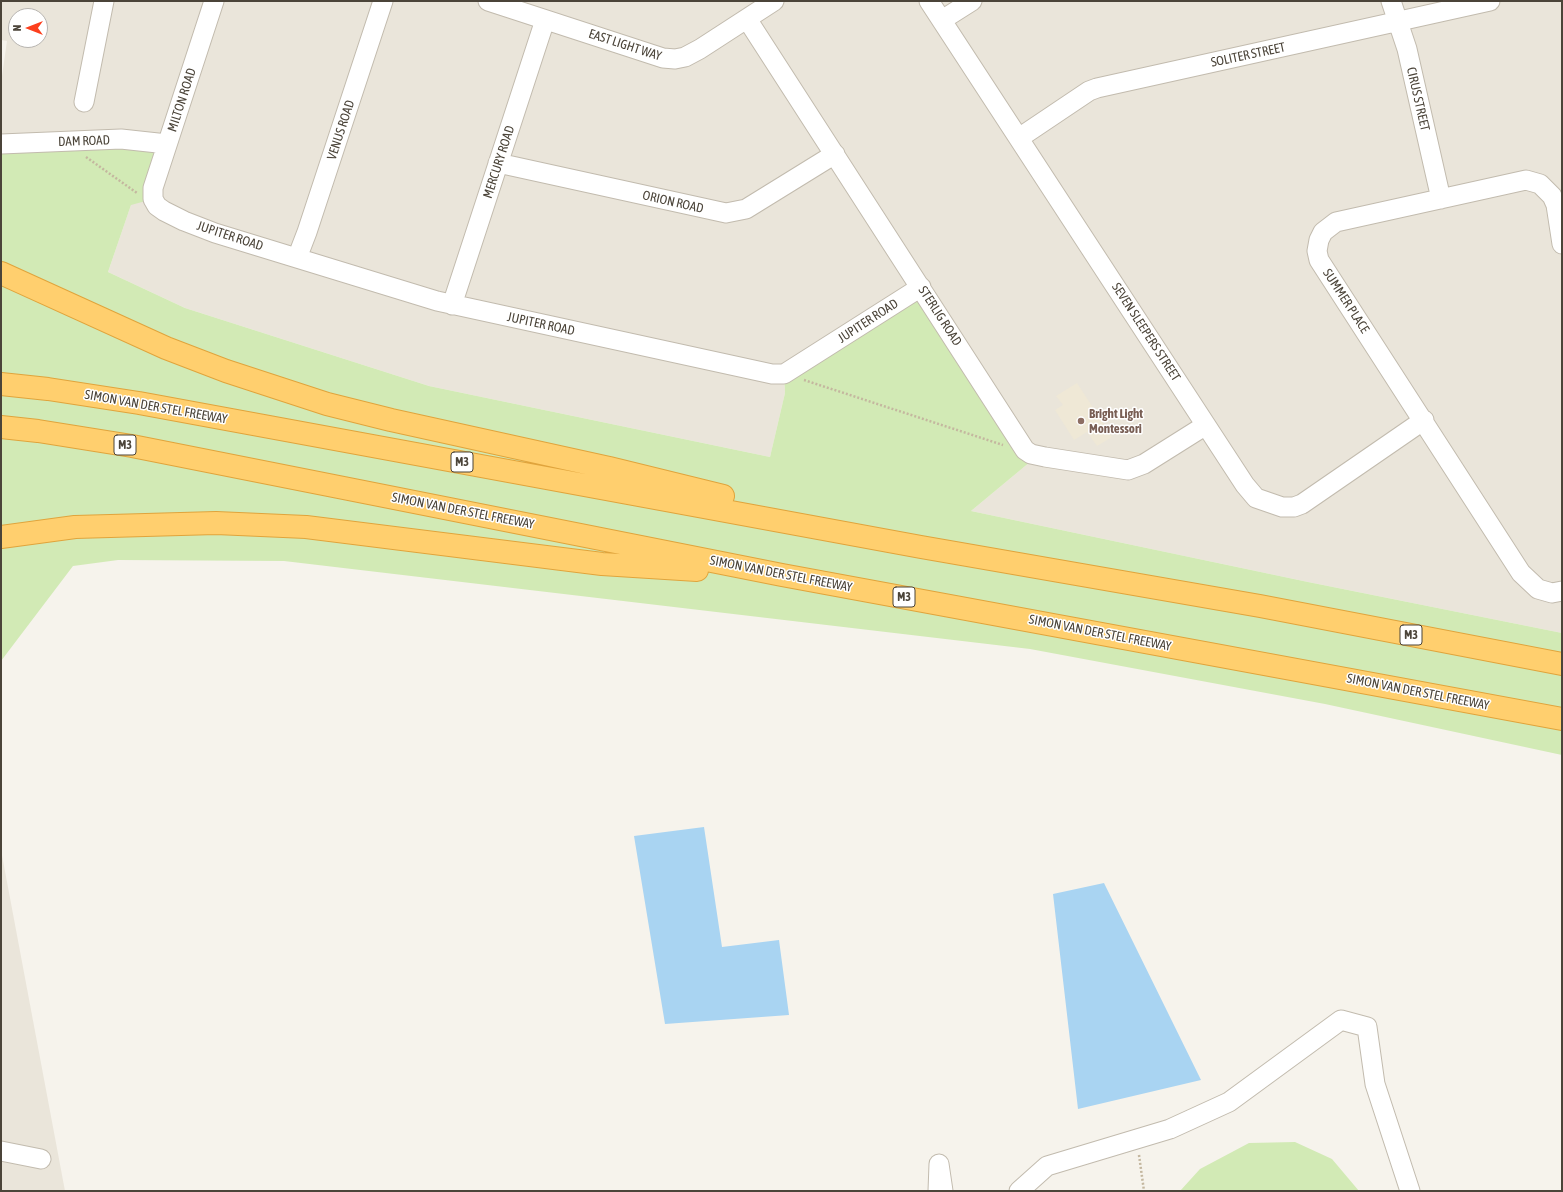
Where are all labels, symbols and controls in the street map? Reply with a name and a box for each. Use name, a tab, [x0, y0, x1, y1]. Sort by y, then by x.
north arrow	[8, 8, 48, 48]
text: N	[11, 25, 23, 31]
street label: EAST LIGHT WAY	[587, 26, 663, 64]
street label: SOLITER STREET	[1210, 40, 1286, 70]
street label: MILTON ROAD	[164, 66, 200, 134]
street label: CIRUS STREET	[1403, 66, 1433, 132]
street label: VENUS ROAD	[324, 98, 358, 162]
street label: MERCURY ROAD	[480, 124, 518, 200]
street label: DAM ROAD	[58, 132, 110, 150]
street label: ORION ROAD	[641, 187, 705, 217]
street label: JUPITER ROAD	[195, 218, 265, 254]
street label: SUMMER PLACE	[1319, 266, 1373, 336]
street label: SEVEN SLEEPERS STREET	[1108, 280, 1184, 384]
street label: STERLIG ROAD	[915, 283, 965, 349]
street label: JUPITER ROAD	[835, 296, 901, 346]
street label: JUPITER ROAD	[506, 309, 576, 339]
street label: SIMON VAN DER STEL FREEWAY	[83, 387, 229, 427]
place label: Bright Light Montessori	[1089, 406, 1143, 437]
marker: Bright Light Montessori	[1076, 416, 1086, 426]
road number: M3	[114, 435, 136, 455]
road number: M3	[451, 452, 473, 472]
street label: SIMON VAN DER STEL FREEWAY	[391, 490, 535, 532]
street label: SIMON VAN DER STEL FREEWAY	[709, 553, 853, 595]
road number: M3	[893, 587, 915, 607]
street label: SIMON VAN DER STEL FREEWAY	[1028, 612, 1172, 654]
road number: M3	[1400, 625, 1422, 645]
street label: SIMON VAN DER STEL FREEWAY	[1346, 671, 1490, 713]

